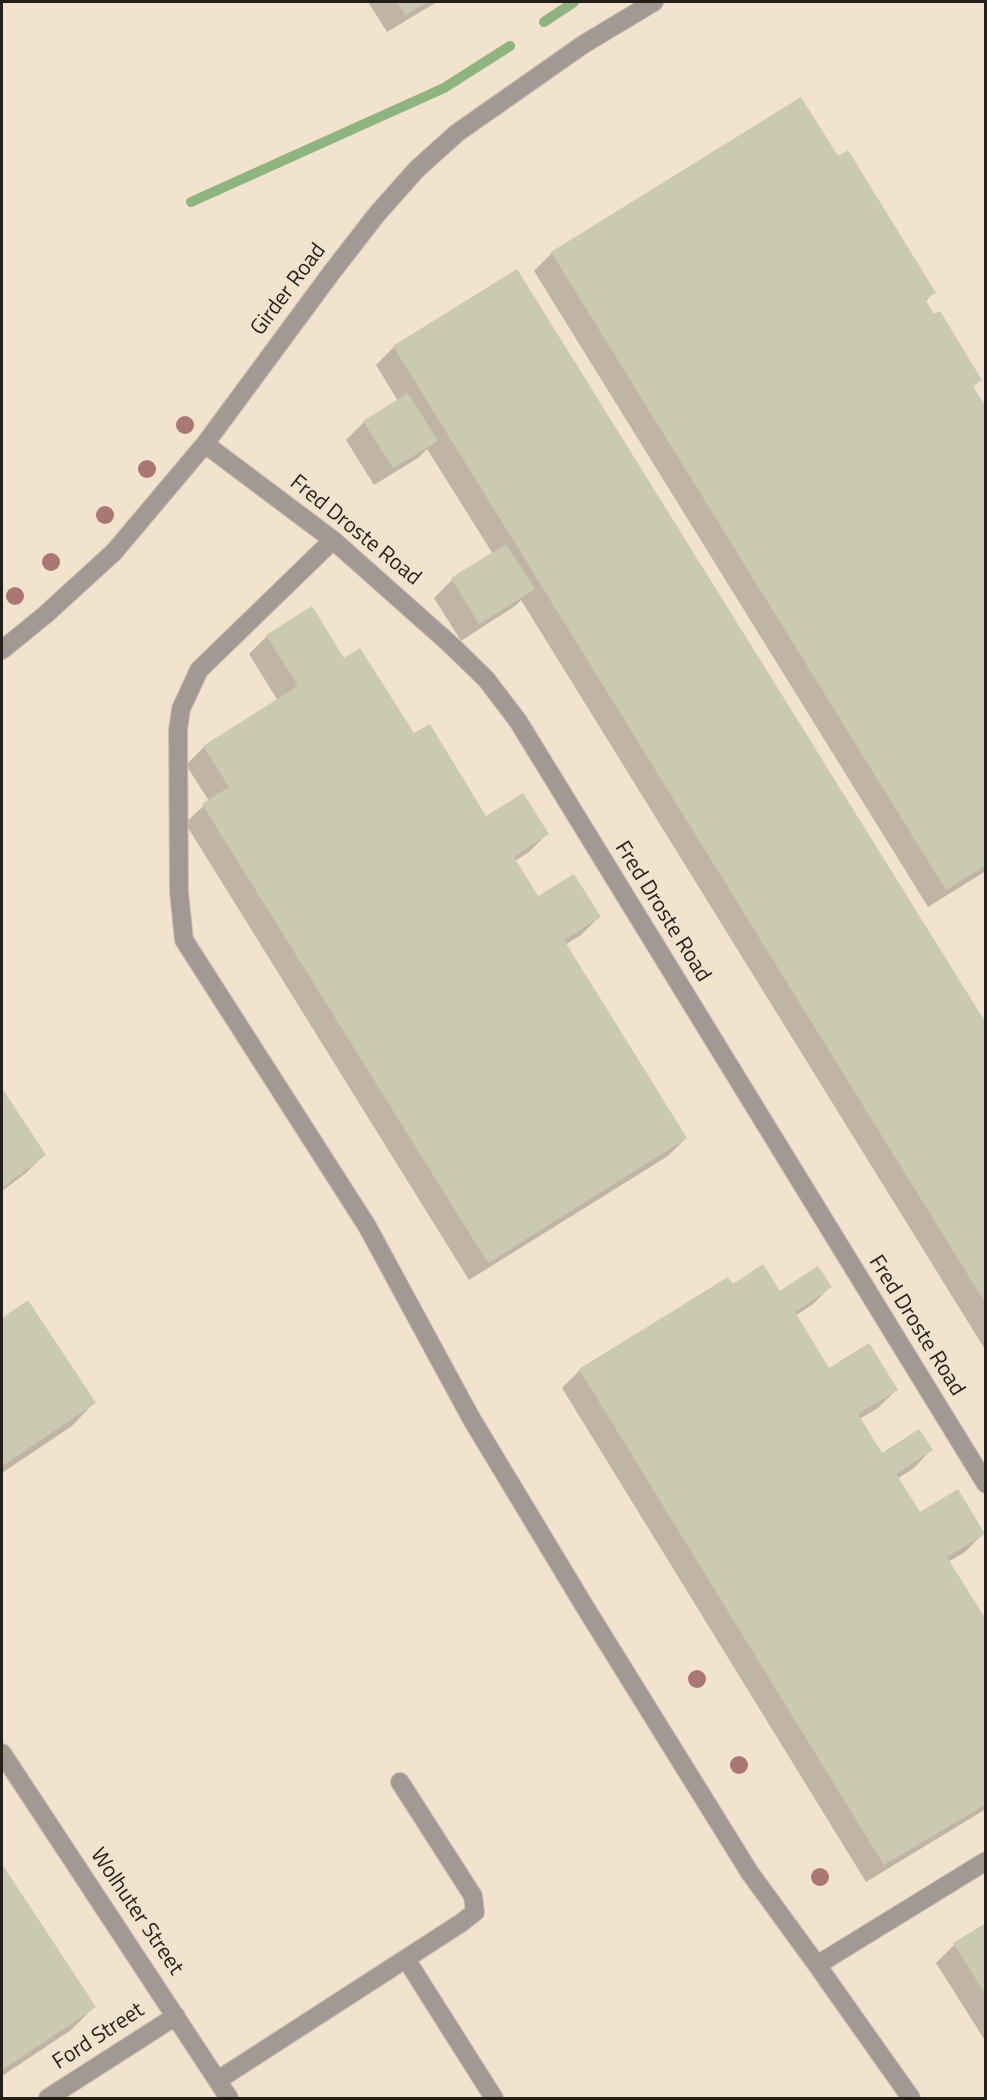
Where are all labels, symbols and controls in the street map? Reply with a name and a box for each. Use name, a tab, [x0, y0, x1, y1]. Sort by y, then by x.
street label: Girder Road	[246, 239, 332, 341]
street label: Fred Droste Road	[284, 470, 426, 592]
street label: Fred Droste Road	[608, 837, 716, 987]
street label: Fred Droste Road	[862, 1251, 970, 1401]
street label: Wolhuter Street	[84, 1844, 188, 1980]
street label: Ford Street	[48, 1998, 150, 2076]

